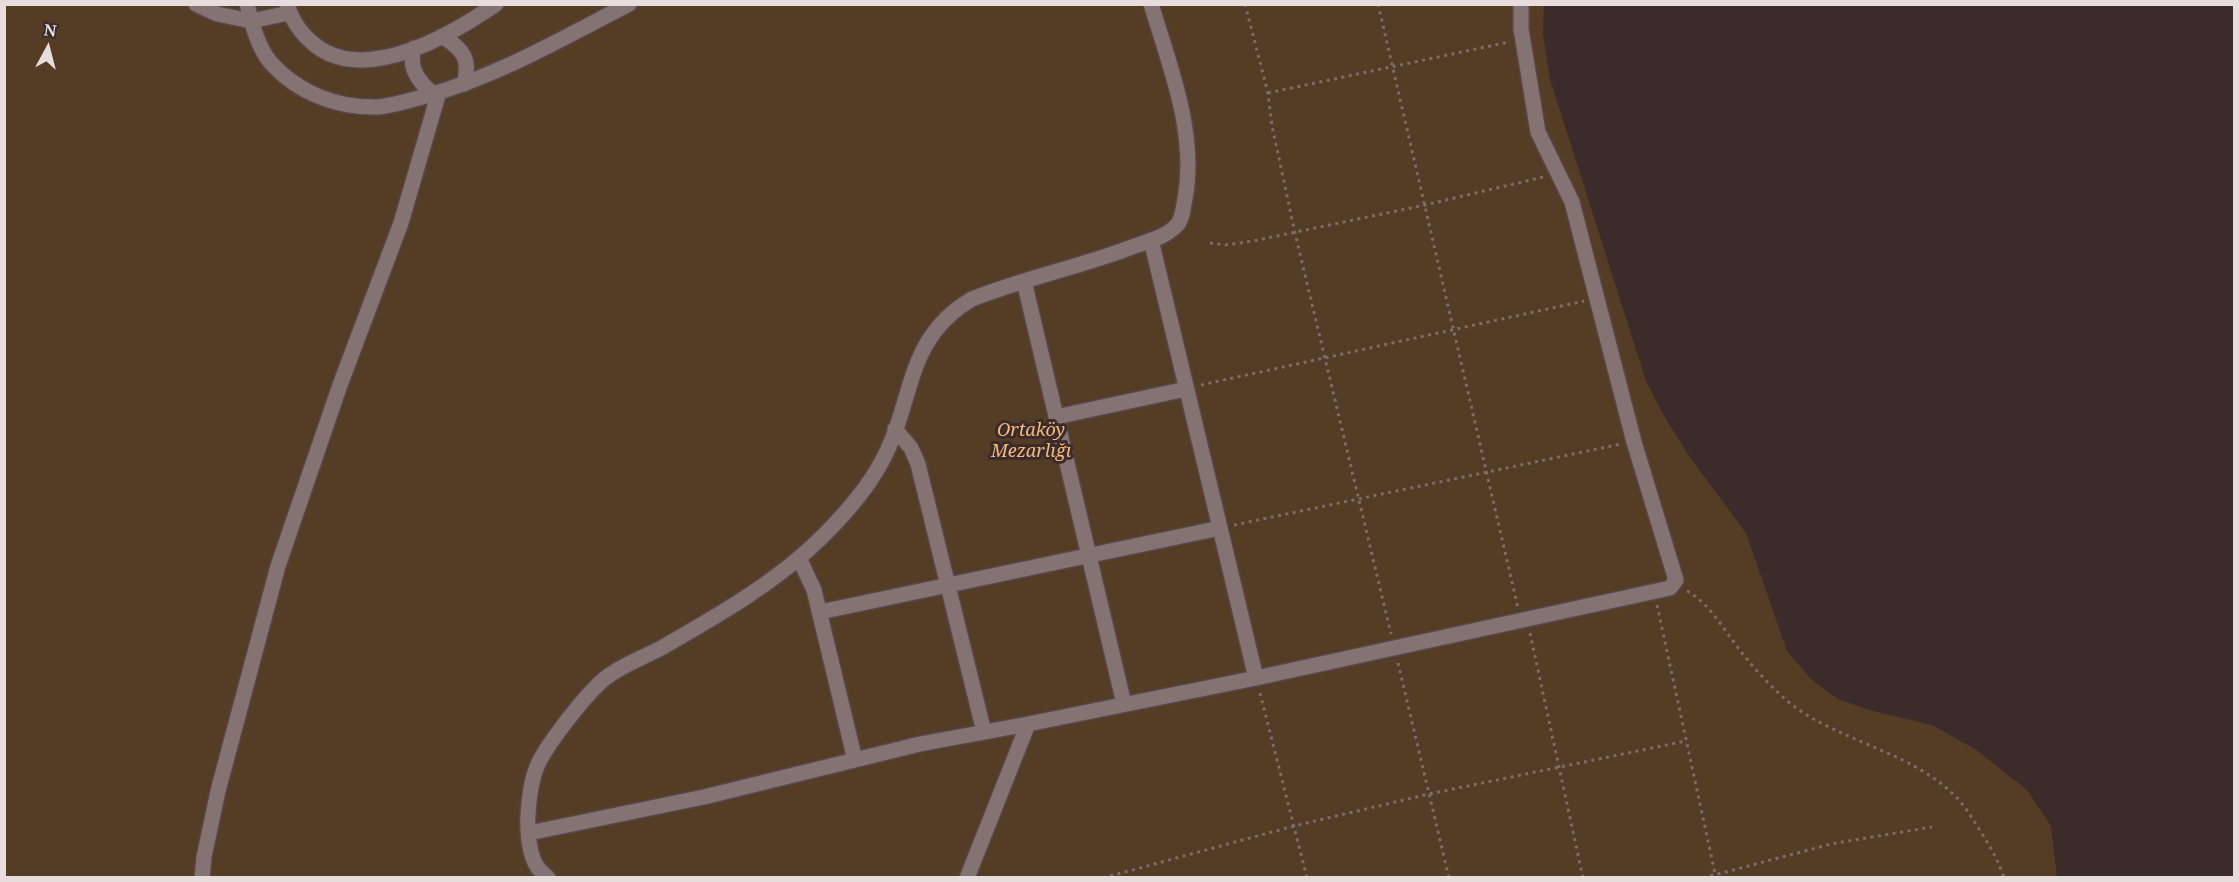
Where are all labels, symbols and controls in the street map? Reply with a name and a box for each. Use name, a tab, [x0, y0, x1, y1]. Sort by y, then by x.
north arrow	[18, 18, 78, 78]
text: N	[43, 18, 58, 42]
park label: Ortaköy Mezarlığı	[991, 420, 1071, 462]

